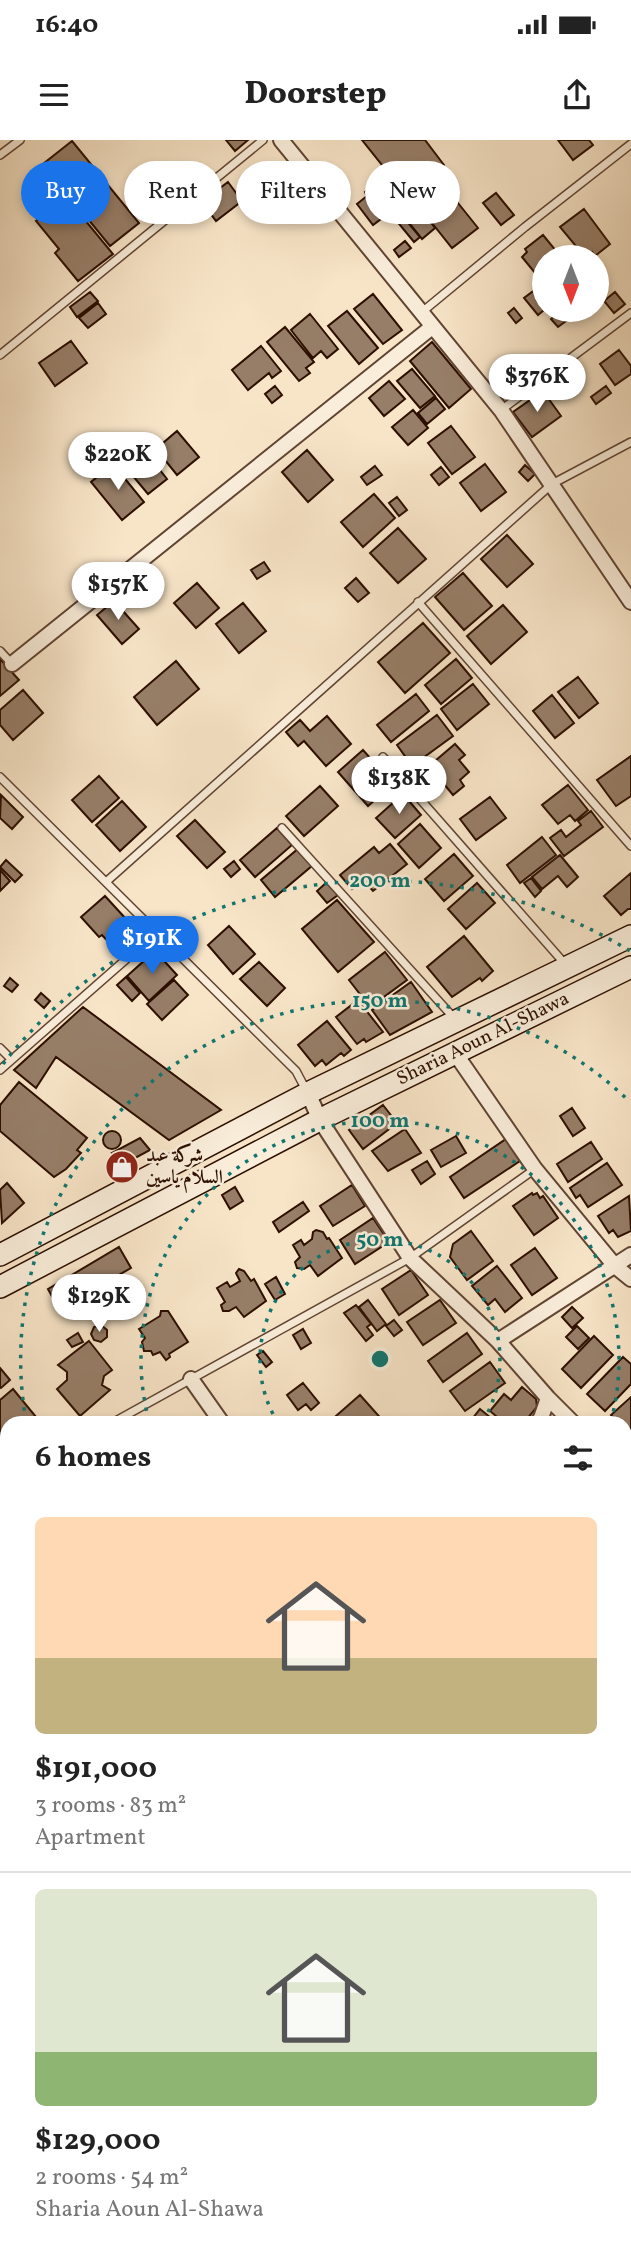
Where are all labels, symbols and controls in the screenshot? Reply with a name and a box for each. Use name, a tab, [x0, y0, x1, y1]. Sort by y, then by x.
text: 16:40	[35, 7, 98, 43]
text: Doorstep	[245, 73, 386, 117]
icon: menu	[35, 76, 73, 114]
icon: share	[558, 76, 596, 114]
chip: Buy	[21, 161, 110, 224]
chip: Rent	[124, 161, 222, 224]
chip: Filters	[236, 161, 351, 224]
chip: New	[365, 161, 460, 224]
north arrow	[532, 245, 609, 322]
map controls	[532, 245, 609, 322]
pin: $376K	[488, 355, 586, 414]
text: $376K	[505, 361, 569, 393]
pin: $220K	[69, 432, 167, 492]
text: $220K	[84, 439, 152, 471]
pin: $157K	[69, 562, 167, 622]
text: $157K	[88, 569, 148, 601]
pin: $138K	[350, 756, 448, 816]
text: $138K	[368, 763, 431, 795]
text: 200 m	[349, 867, 411, 896]
pin: $191K	[103, 916, 201, 976]
text: $191K	[122, 923, 182, 955]
street label: Sharia Aoun Al-Shawa	[392, 986, 574, 1092]
text: 150 m	[352, 987, 408, 1016]
text: 100 m	[350, 1107, 410, 1136]
place label: شركة عبد السلام ياسين	[146, 1143, 223, 1194]
shop icon: شركة عبد السلام ياسين	[103, 1148, 141, 1186]
text: 50 m	[356, 1226, 404, 1255]
pin: $129K	[50, 1274, 148, 1334]
text: $129K	[67, 1281, 131, 1313]
centre of rings	[368, 1347, 392, 1371]
text: 6 homes	[35, 1437, 151, 1479]
icon: filters	[559, 1439, 597, 1477]
icon: home	[253, 1563, 379, 1689]
text: $191,000	[35, 1748, 157, 1790]
text: 3 rooms · 83 m²	[35, 1790, 186, 1822]
text: Apartment	[35, 1822, 146, 1854]
icon: home	[253, 1935, 379, 2061]
text: $129,000	[35, 2120, 161, 2162]
text: 2 rooms · 54 m²	[35, 2162, 188, 2194]
text: Sharia Aoun Al-Shawa	[35, 2194, 264, 2226]

